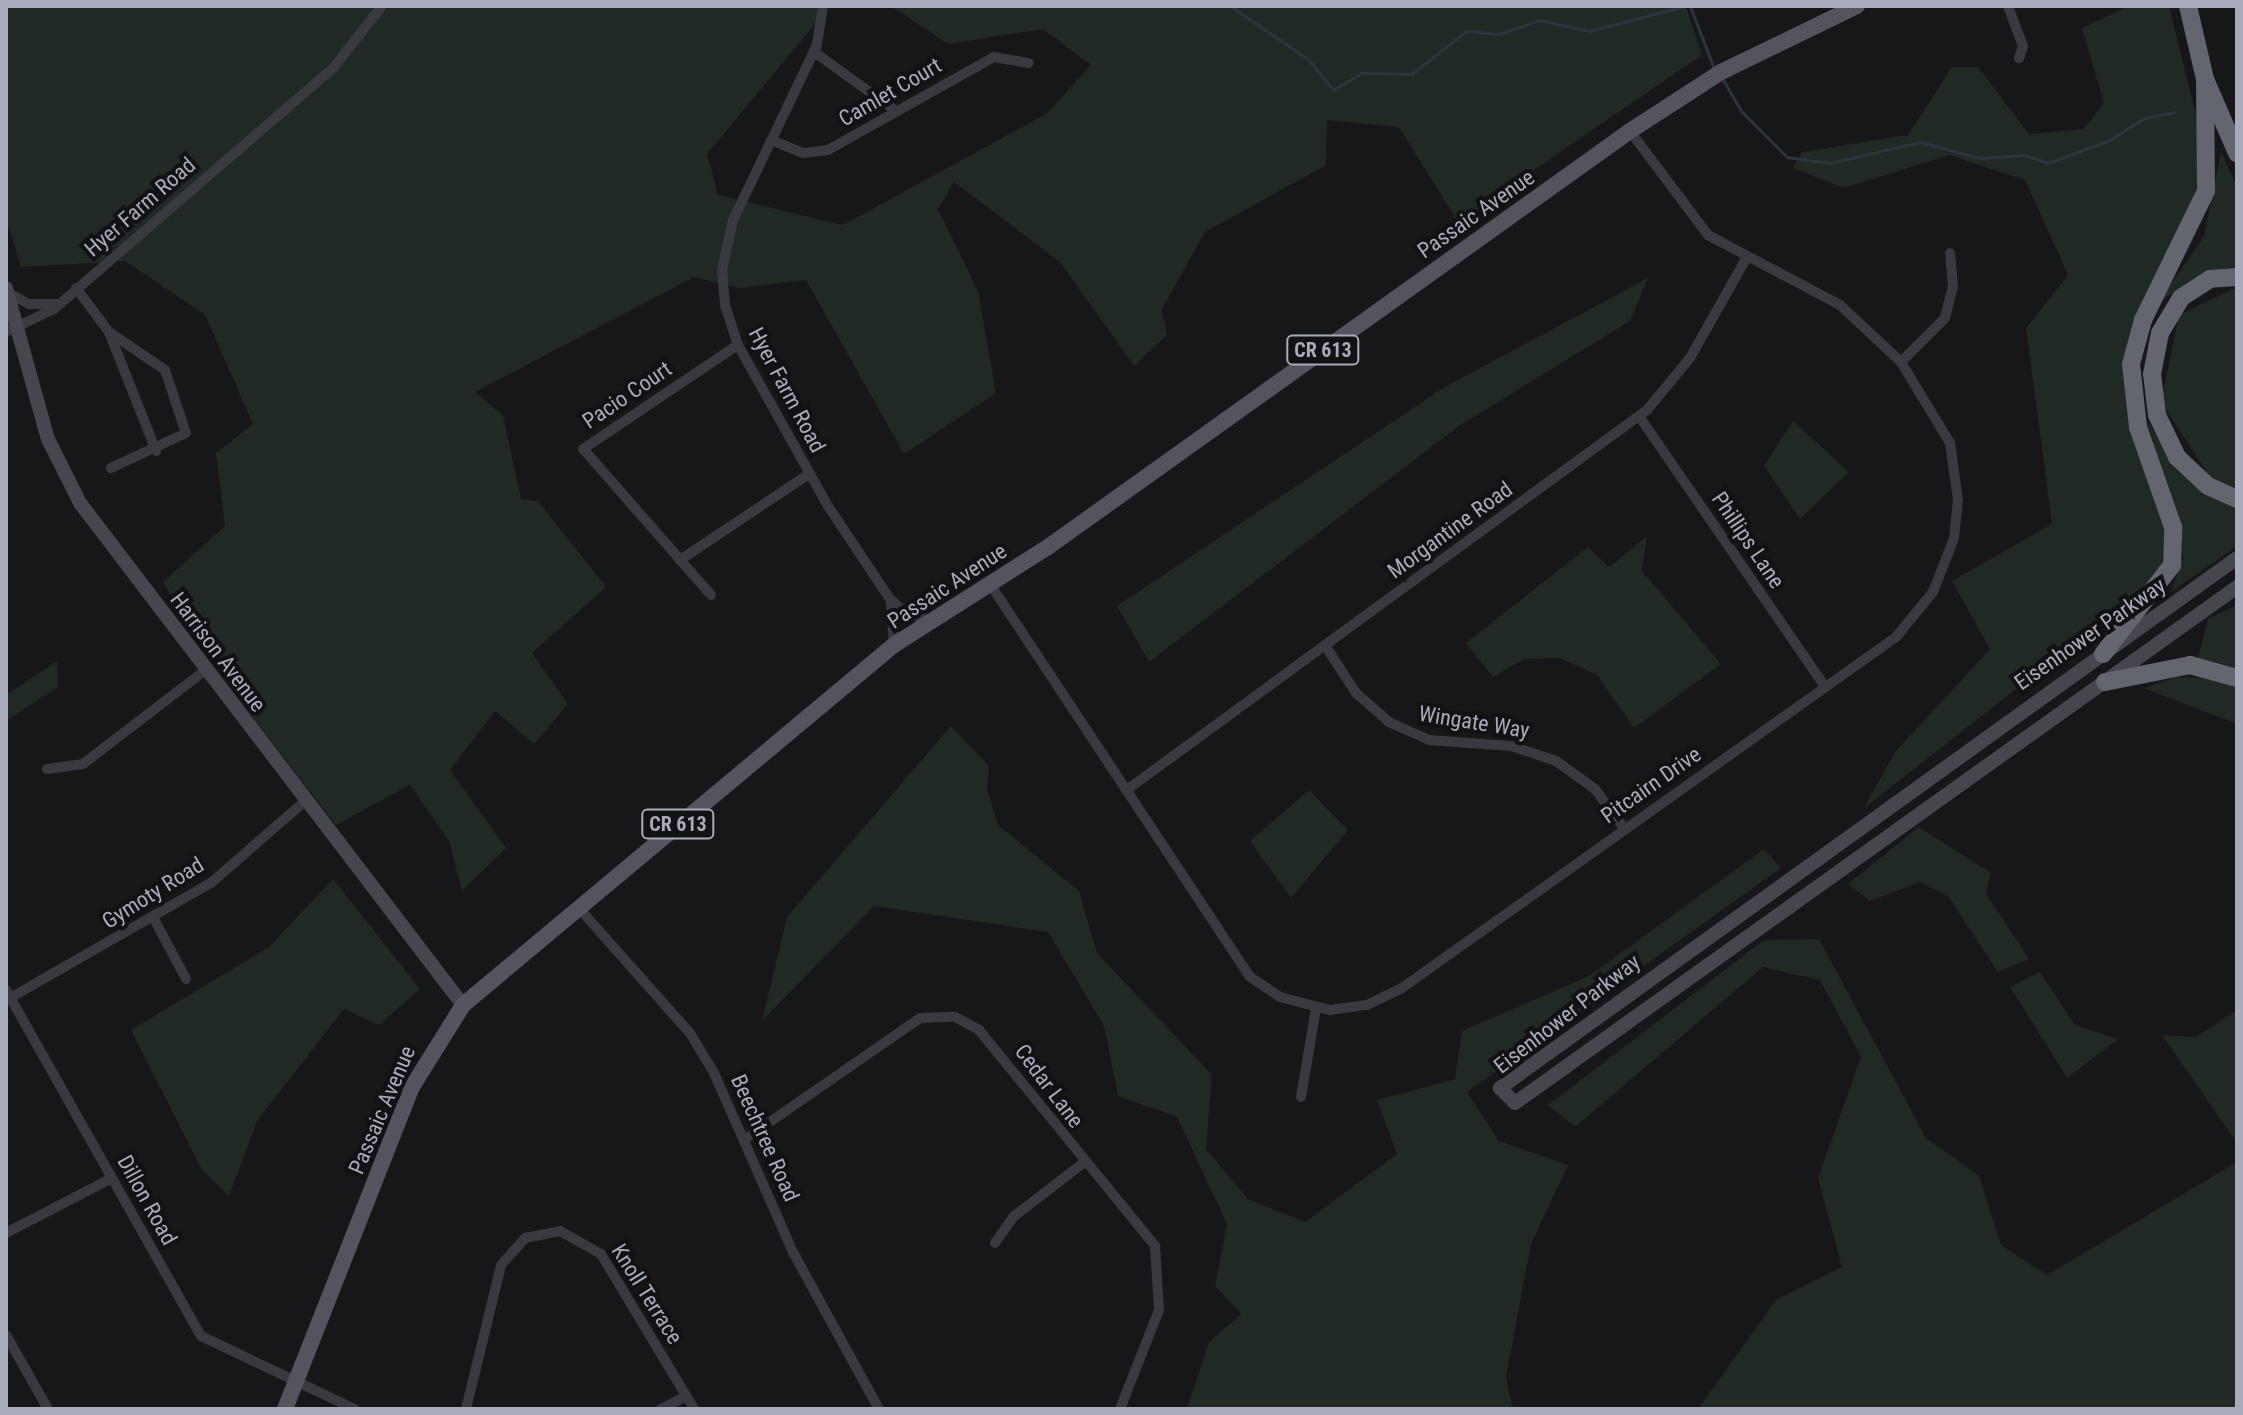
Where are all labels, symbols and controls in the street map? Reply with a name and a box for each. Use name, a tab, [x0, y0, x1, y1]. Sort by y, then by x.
street label: Camlet Court	[834, 52, 946, 132]
street label: Hyer Farm Road	[79, 152, 201, 262]
street label: Passaic Avenue	[1412, 164, 1540, 264]
street label: Hyer Farm Road	[743, 323, 831, 457]
road number: CR 613	[1285, 334, 1361, 366]
street label: Pacio Court	[577, 356, 677, 434]
street label: Morgantine Road	[1382, 476, 1518, 584]
street label: Phillips Lane	[1706, 487, 1790, 593]
street label: Passaic Avenue	[882, 538, 1012, 634]
street label: Eisenhower Parkway	[2009, 572, 2171, 696]
street label: Harrison Avenue	[165, 587, 271, 717]
street label: Wingate Way	[1417, 700, 1531, 744]
street label: Pitcairn Drive	[1596, 741, 1706, 829]
road number: CR 613	[640, 808, 716, 840]
street label: Gymoty Road	[97, 851, 209, 935]
street label: Eisenhower Parkway	[1489, 949, 1645, 1079]
street label: Cedar Lane	[1009, 1039, 1089, 1133]
street label: Passaic Avenue	[343, 1042, 421, 1178]
street label: Beechtree Road	[725, 1070, 805, 1206]
street label: Dillon Road	[112, 1150, 182, 1250]
street label: Knoll Terrace	[606, 1239, 688, 1349]

